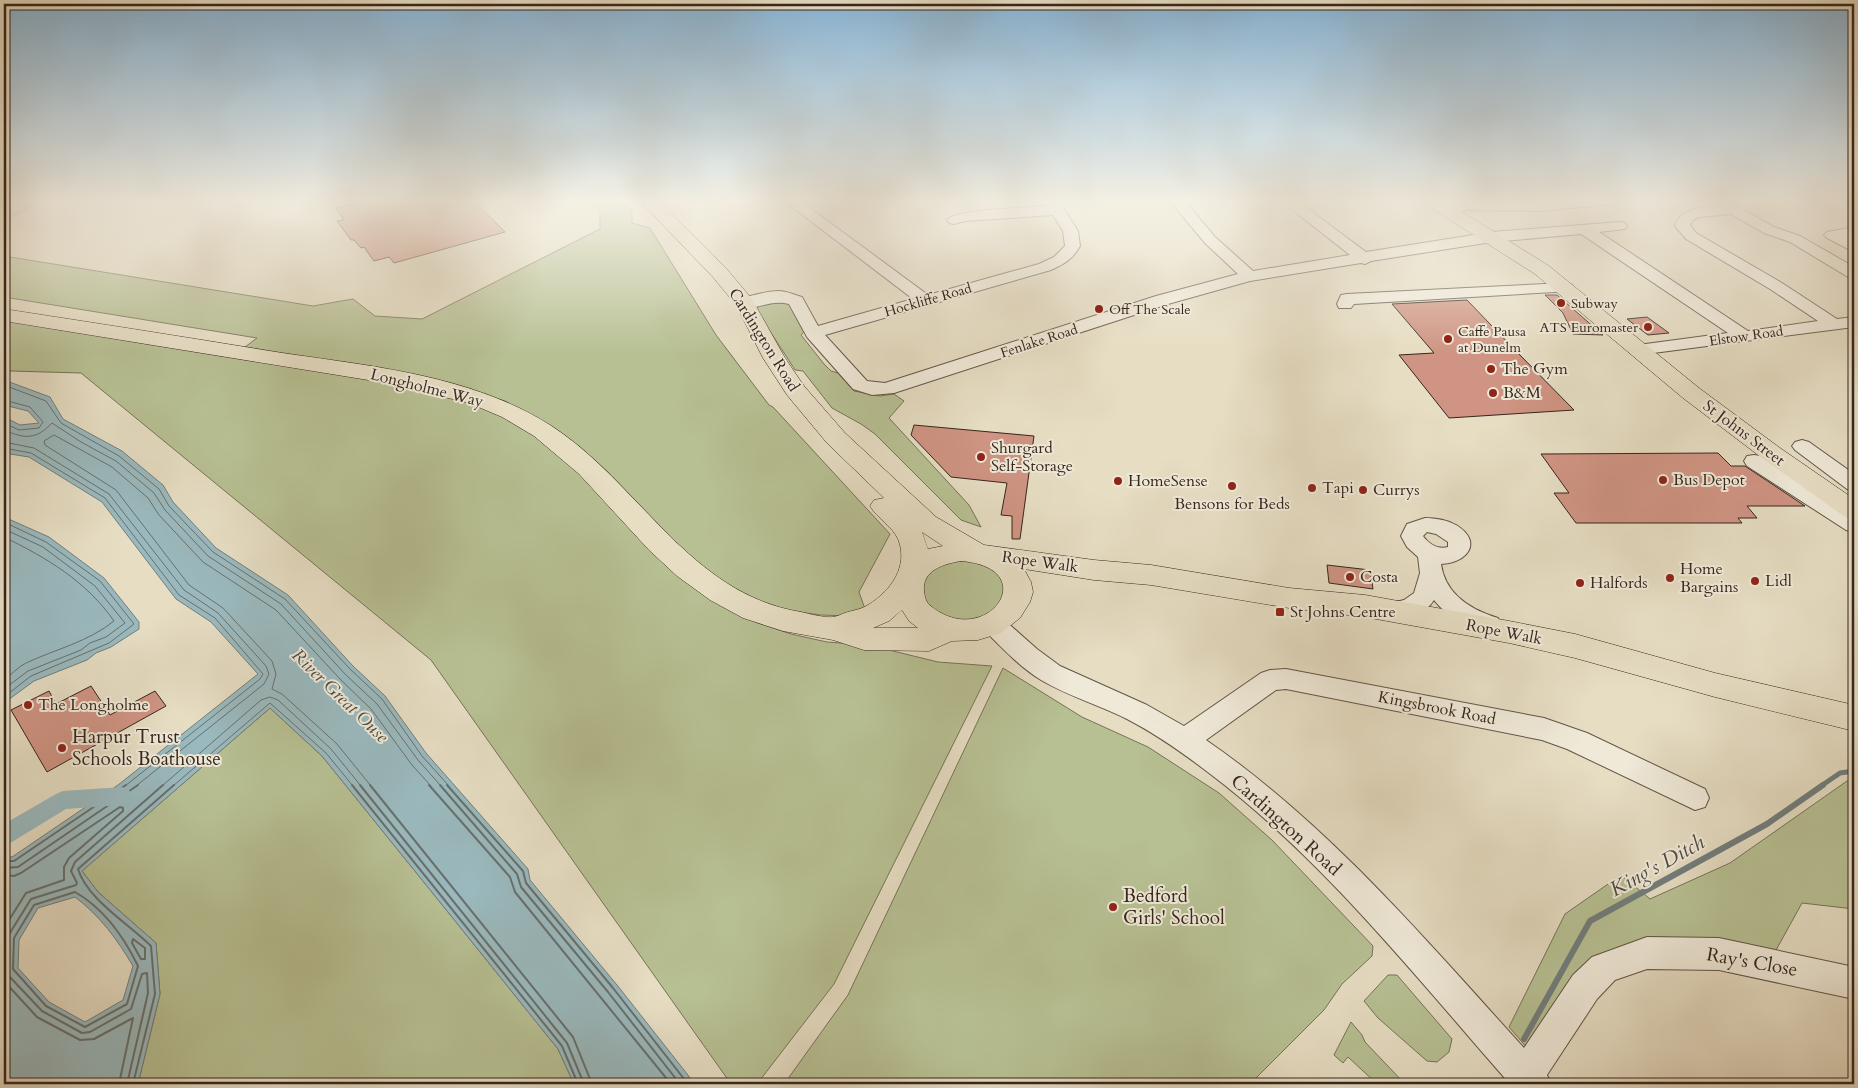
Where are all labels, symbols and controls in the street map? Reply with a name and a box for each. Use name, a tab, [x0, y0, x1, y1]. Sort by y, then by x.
street label: Hockliffe Road	[882, 278, 974, 322]
street label: Cardington Road	[723, 284, 805, 396]
place label: Subway	[1571, 294, 1618, 313]
marker: Subway	[1555, 297, 1567, 309]
place label: Off The Scale	[1109, 300, 1191, 319]
marker: Off The Scale	[1093, 303, 1105, 315]
place label: ATS Euromaster	[1540, 318, 1639, 337]
street label: Fenlake Road	[998, 319, 1081, 362]
marker: ATS Euromaster	[1642, 321, 1654, 333]
street label: Elstow Road	[1708, 321, 1785, 351]
place label: Caffe Pausa at Dunelm	[1458, 322, 1526, 357]
marker: Caffe Pausa at Dunelm	[1442, 333, 1454, 345]
place label: The Gym	[1501, 358, 1568, 380]
street label: Longholme Way	[368, 363, 486, 413]
marker: The Gym	[1485, 363, 1497, 375]
place label: B&M	[1503, 382, 1541, 404]
marker: B&M	[1487, 387, 1499, 399]
street label: St Johns Street	[1698, 395, 1790, 471]
place label: Shurgard Self-Storage	[991, 437, 1073, 477]
marker: Shurgard Self-Storage	[975, 451, 987, 463]
place label: Bus Depot	[1673, 469, 1745, 491]
place label: HomeSense	[1128, 470, 1208, 492]
marker: Bus Depot	[1657, 474, 1669, 486]
marker: HomeSense	[1112, 475, 1124, 487]
place label: Tapi	[1322, 477, 1354, 499]
place label: Currys	[1373, 479, 1420, 501]
marker: Bensons for Beds	[1226, 480, 1238, 492]
marker: Tapi	[1306, 482, 1318, 494]
marker: Currys	[1357, 484, 1369, 496]
place label: Bensons for Beds	[1174, 493, 1290, 515]
street label: Rope Walk	[1000, 546, 1080, 578]
place label: Home Bargains	[1680, 558, 1738, 598]
place label: Costa	[1360, 566, 1398, 588]
place label: Lidl	[1765, 570, 1792, 592]
marker: Costa	[1344, 571, 1356, 583]
place label: Halfords	[1590, 572, 1648, 594]
marker: Home Bargains	[1664, 572, 1676, 584]
marker: Lidl	[1749, 575, 1761, 587]
marker: Halfords	[1574, 577, 1586, 589]
place label: St Johns Centre	[1290, 601, 1396, 623]
marker: St Johns Centre	[1274, 606, 1286, 618]
street label: Rope Walk	[1464, 614, 1544, 650]
water label: River Great Ouse	[286, 643, 395, 749]
street label: Kingsbrook Road	[1376, 686, 1498, 730]
place label: The Longholme	[38, 694, 149, 716]
marker: The Longholme	[22, 699, 34, 711]
place label: Harpur Trust Schools Boathouse	[72, 724, 221, 772]
marker: Harpur Trust Schools Boathouse	[56, 742, 68, 754]
street label: Cardington Road	[1225, 768, 1347, 882]
water label: King's Ditch	[1604, 828, 1710, 904]
place label: Bedford Girls' School	[1123, 883, 1225, 931]
marker: Bedford Girls' School	[1107, 901, 1119, 913]
street label: Ray's Close	[1705, 941, 1799, 983]

